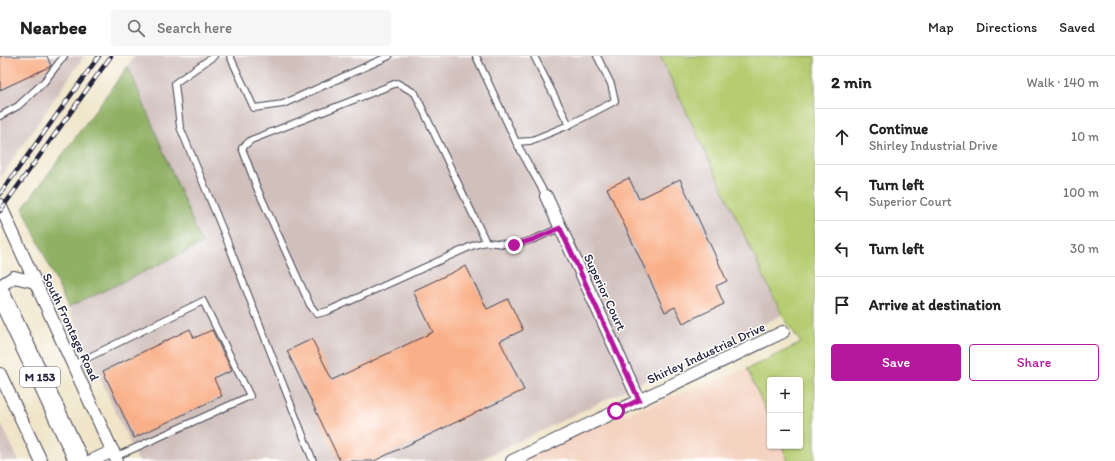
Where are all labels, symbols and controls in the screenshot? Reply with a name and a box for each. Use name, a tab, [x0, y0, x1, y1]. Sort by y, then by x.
search box	[111, 10, 391, 46]
text: Nearbee	[20, 16, 87, 39]
icon: search	[125, 17, 147, 39]
text: Search here	[157, 19, 232, 37]
text: Map	[928, 19, 954, 36]
text: Directions	[976, 19, 1037, 36]
text: Saved	[1059, 19, 1095, 36]
text: 2 min	[831, 72, 871, 92]
text: Walk · 140 m	[1027, 75, 1099, 90]
text: Continue	[869, 120, 928, 138]
icon: ahead	[831, 126, 853, 148]
text: 10 m	[1071, 129, 1099, 144]
text: Shirley Industrial Drive	[869, 138, 998, 153]
text: Turn left	[869, 176, 924, 194]
icon: left	[831, 182, 853, 204]
text: 100 m	[1063, 185, 1099, 200]
text: Superior Court	[869, 194, 952, 209]
route end	[505, 236, 523, 254]
icon: left	[831, 238, 853, 260]
text: Turn left	[869, 240, 924, 258]
text: 30 m	[1070, 241, 1099, 256]
street label: Superior Court	[581, 251, 629, 333]
street label: South Frontage Road	[39, 271, 103, 383]
icon: arrive	[831, 294, 853, 316]
text: Arrive at destination	[869, 296, 1001, 314]
street label: Shirley Industrial Drive	[645, 319, 767, 387]
button: Save	[831, 344, 961, 381]
button: Share	[969, 344, 1099, 381]
road number: M 153	[20, 367, 60, 387]
map controls	[767, 377, 803, 449]
button: +	[767, 377, 803, 413]
route start	[607, 402, 625, 420]
button: −	[767, 413, 803, 449]

